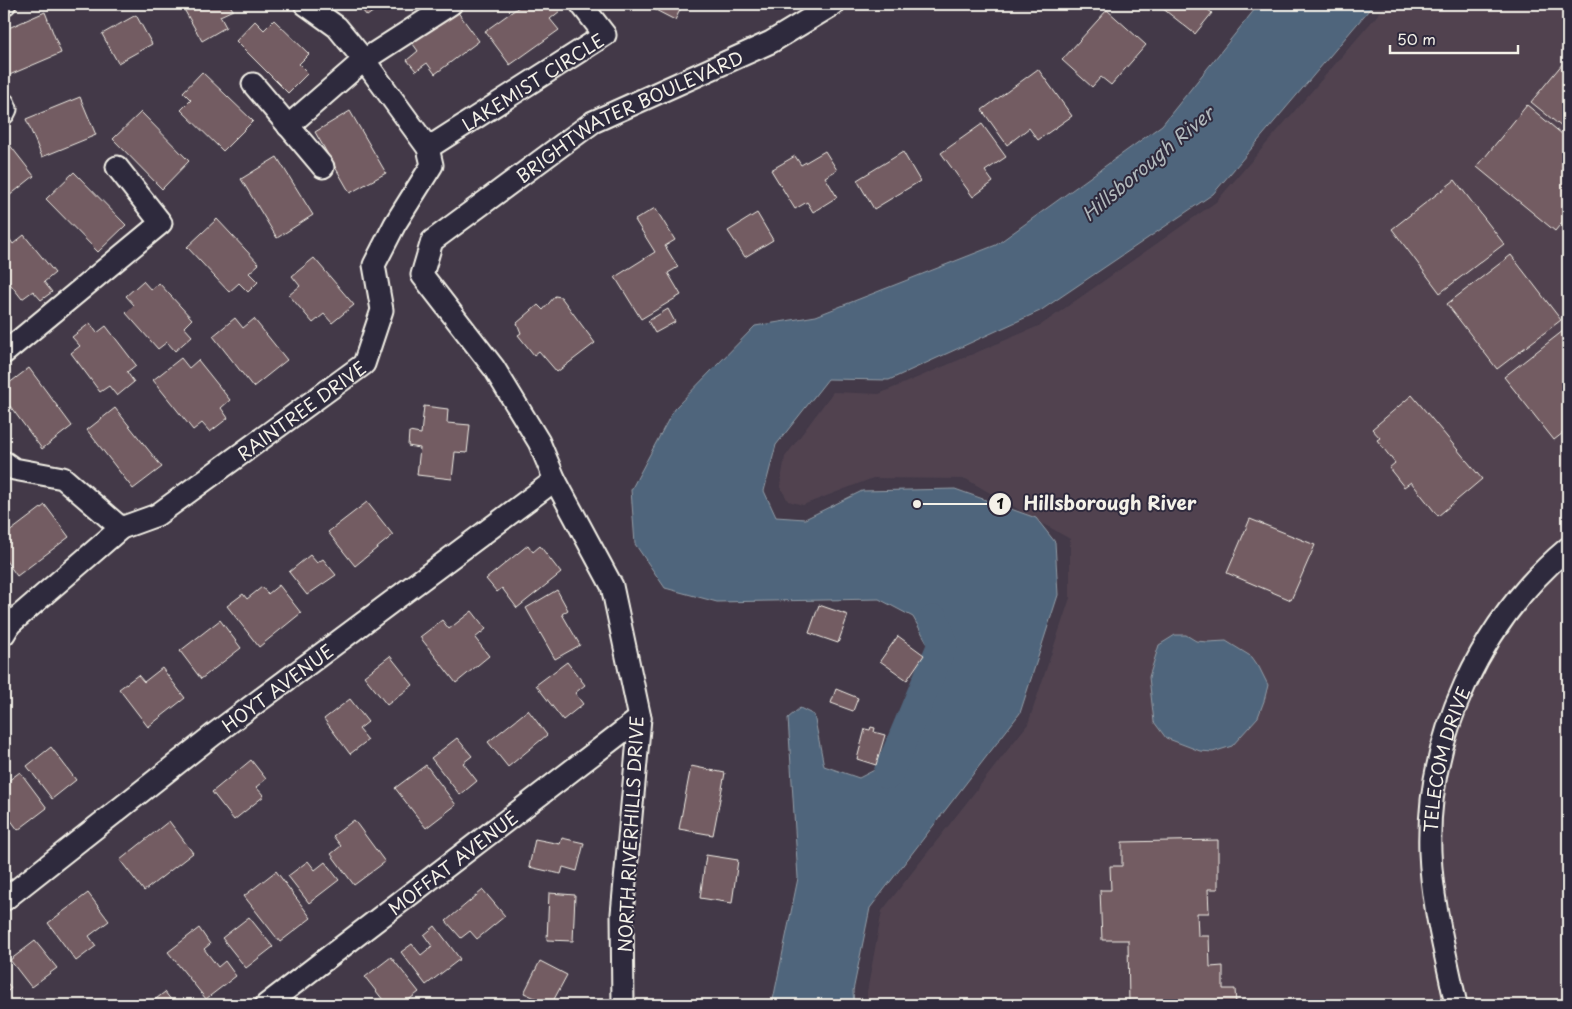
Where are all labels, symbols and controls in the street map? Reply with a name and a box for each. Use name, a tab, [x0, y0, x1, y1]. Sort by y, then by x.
scale bar	[1390, 22, 1517, 54]
street label: LAKEMIST CIRCLE	[456, 26, 609, 137]
text: 50 m	[1397, 27, 1436, 50]
street label: BRIGHTWATER BOULEVARD	[510, 43, 747, 188]
water label: Hillsborough River	[1075, 98, 1221, 227]
street label: RAINTREE DRIVE	[231, 354, 371, 466]
callout: Hillsborough River	[988, 487, 1206, 521]
text: Hillsborough River	[1023, 488, 1197, 516]
text: 1	[996, 491, 1004, 514]
street label: HOYT AVENUE	[215, 637, 338, 738]
street label: TELECOM DRIVE	[1416, 682, 1476, 833]
street label: NORTH RIVERHILLS DRIVE	[610, 715, 650, 953]
street label: MOFFAT AVENUE	[382, 803, 523, 921]

